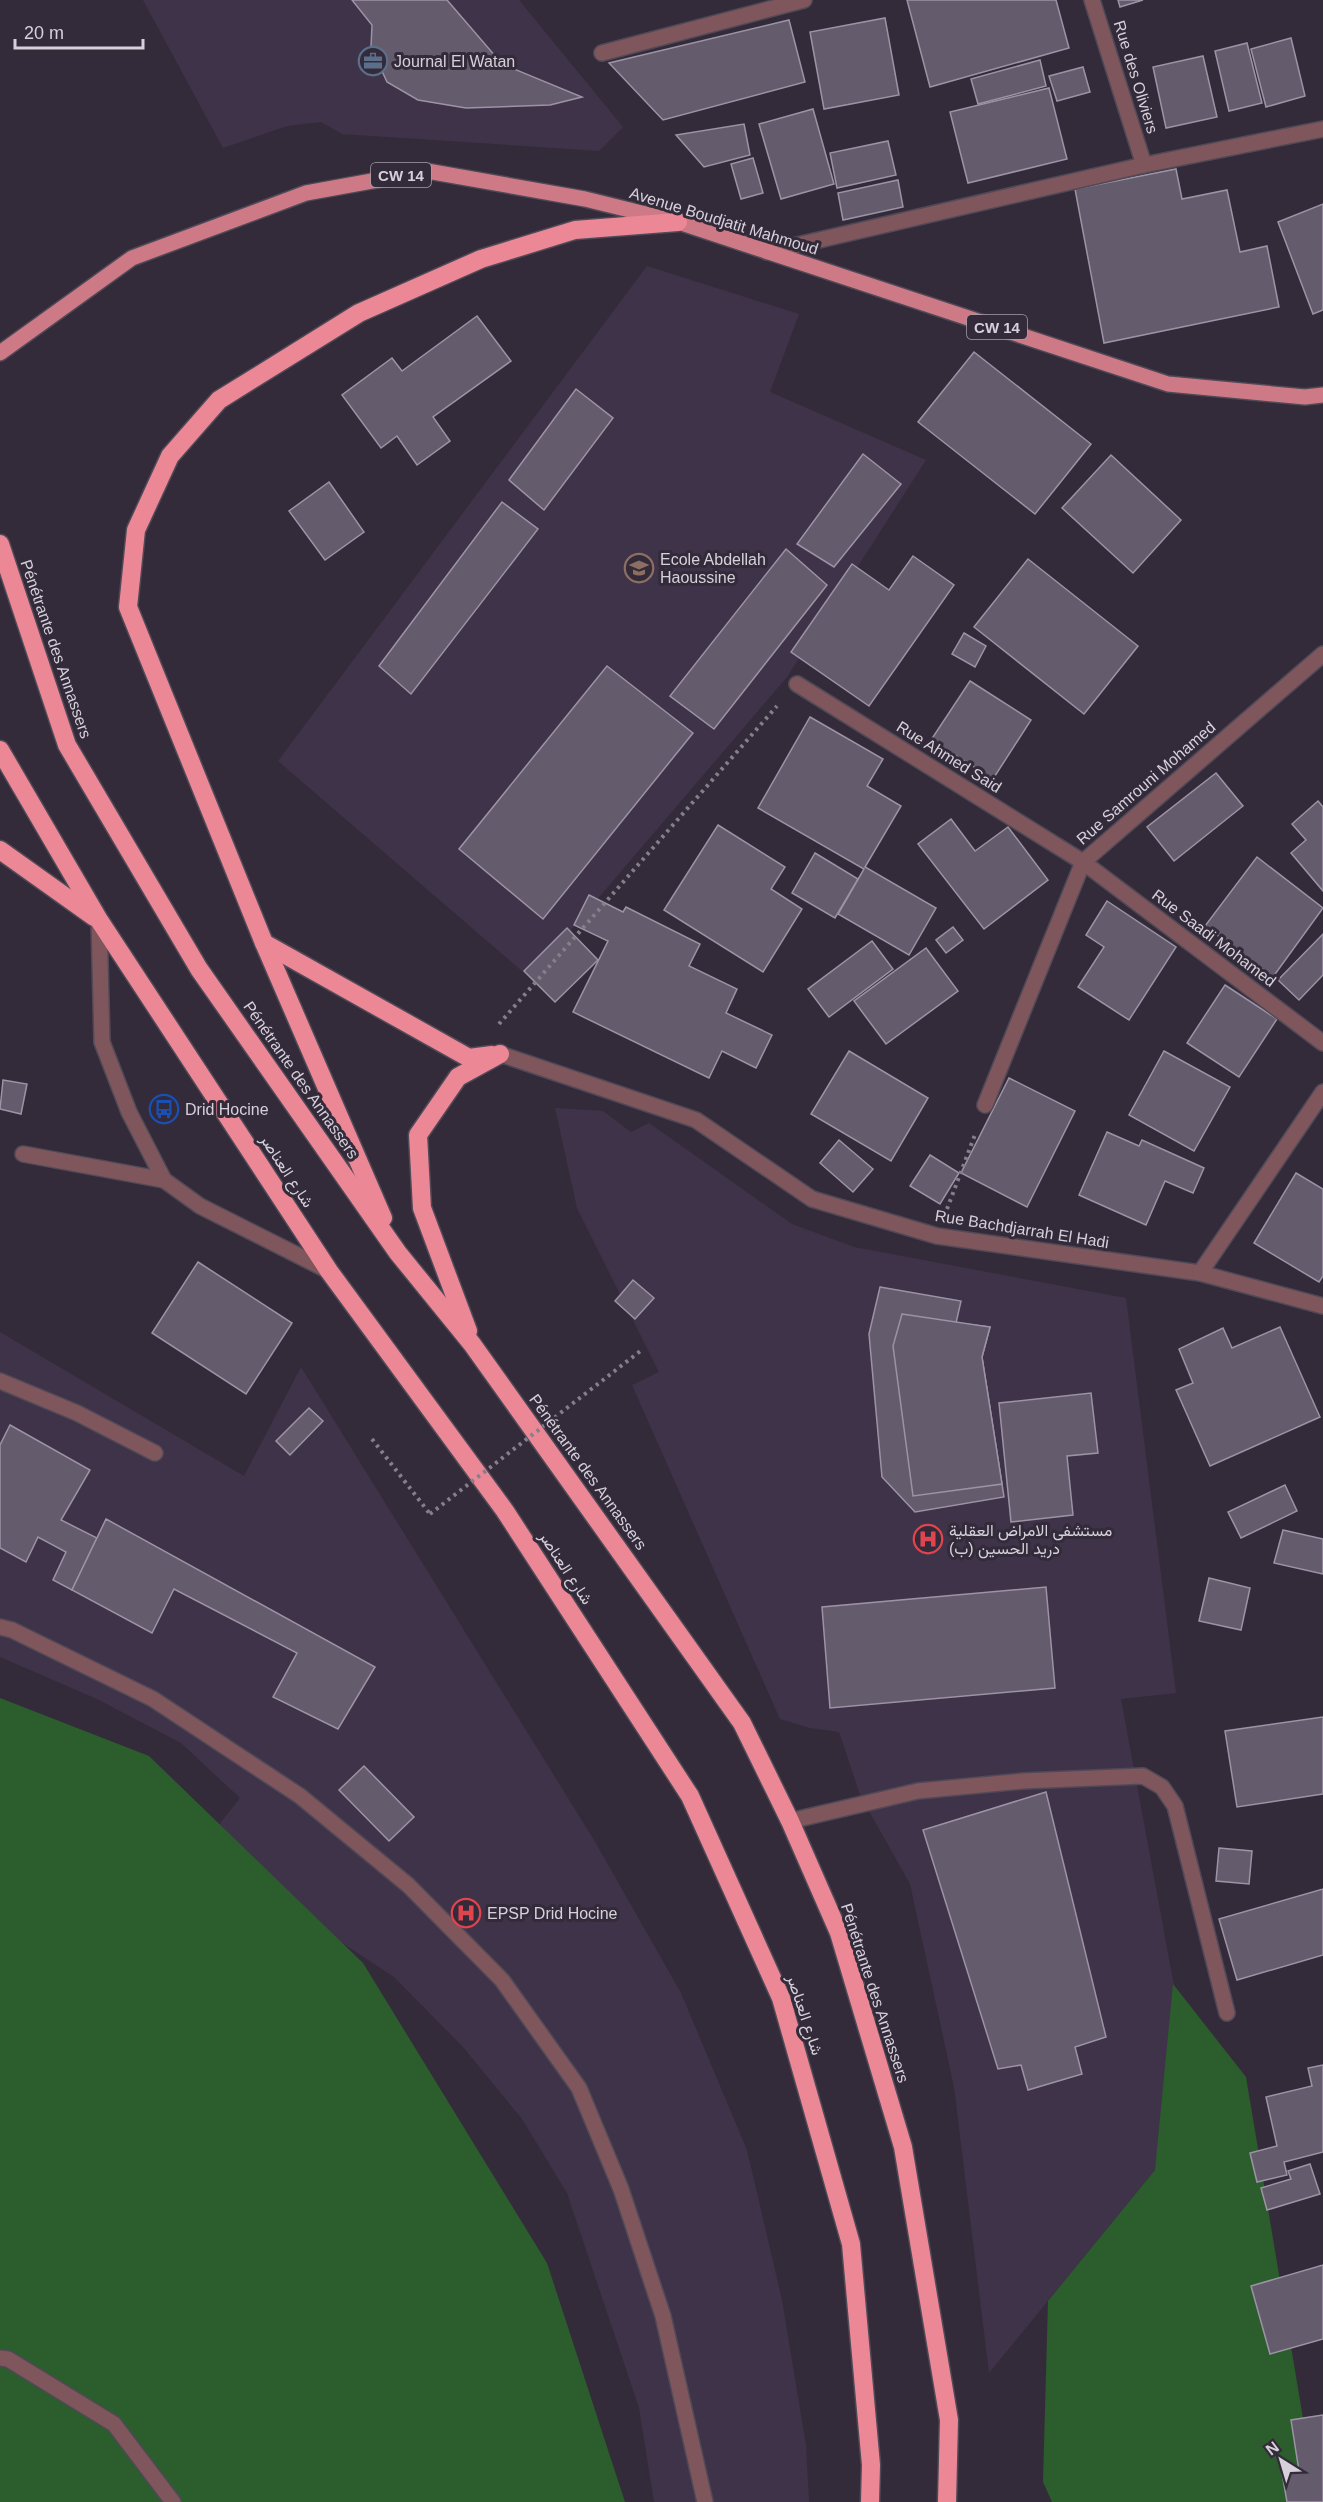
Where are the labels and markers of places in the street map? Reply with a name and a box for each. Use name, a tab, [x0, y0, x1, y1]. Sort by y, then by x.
office icon: Journal El Watan	[357, 45, 389, 77]
place label: Journal El Watan	[394, 53, 515, 70]
place label: Ecole Abdellah Haoussine	[660, 551, 766, 586]
school or university icon: Ecole Abdellah Haoussine	[623, 552, 655, 584]
bus stop icon: Drid Hocine	[148, 1093, 180, 1125]
place label: Drid Hocine	[185, 1101, 269, 1118]
place label: مستشفى الامراض العقلية دريد الحسين (ب)	[949, 1522, 1112, 1559]
hospital icon: مستشفى الامراض العقلية دريد الحسين (ب)	[912, 1523, 944, 1555]
hospital icon: EPSP Drid Hocine	[450, 1897, 482, 1929]
place label: EPSP Drid Hocine	[487, 1905, 618, 1922]

